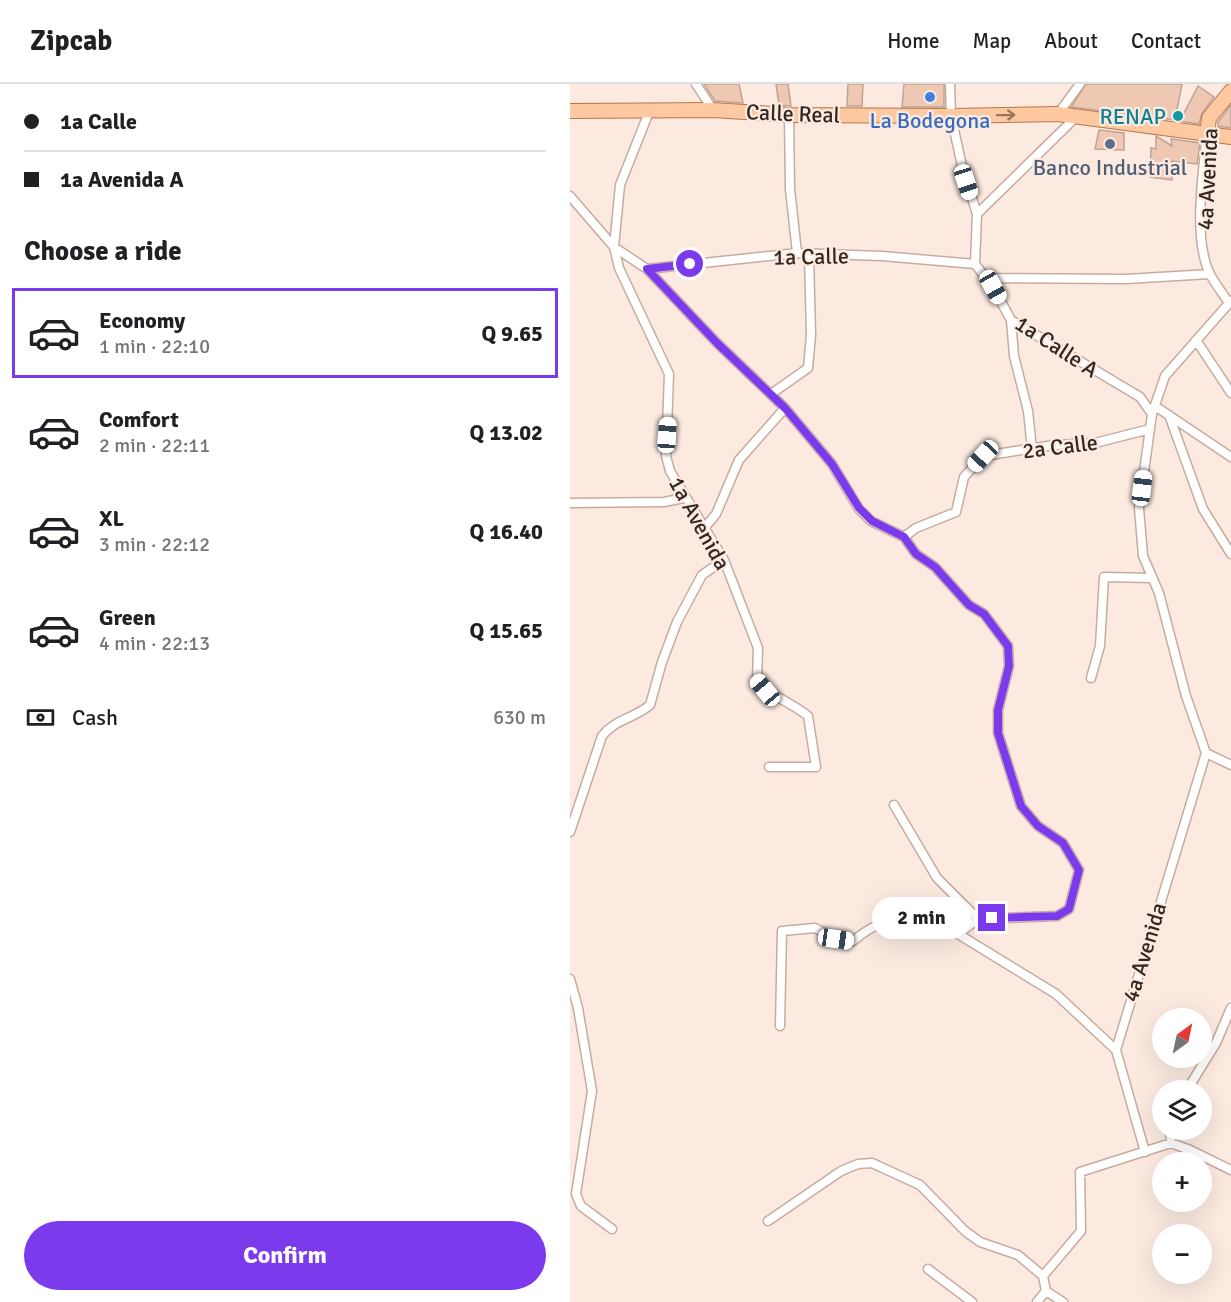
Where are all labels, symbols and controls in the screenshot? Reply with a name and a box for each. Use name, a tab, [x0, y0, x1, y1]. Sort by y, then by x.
text: Zipcab	[30, 24, 112, 58]
text: Home	[887, 28, 940, 54]
text: Map	[973, 28, 1011, 54]
text: About	[1044, 28, 1098, 54]
text: Contact	[1131, 28, 1201, 54]
marker: La Bodegona	[923, 90, 937, 104]
street label: Calle Real	[745, 98, 840, 129]
place label: RENAP	[1099, 103, 1166, 130]
place label: La Bodegona	[870, 107, 990, 134]
text: 1a Calle	[60, 108, 137, 135]
one-way arrow	[996, 109, 1016, 121]
marker: RENAP	[1171, 109, 1185, 123]
street label: 4a Avenida	[1191, 127, 1224, 231]
marker: Banco Industrial	[1103, 137, 1117, 151]
place label: Banco Industrial	[1033, 154, 1187, 181]
car	[952, 162, 980, 202]
text: 1a Avenida A	[60, 166, 184, 193]
text: Choose a ride	[24, 235, 182, 268]
street label: 1a Calle	[773, 242, 849, 271]
route start	[676, 250, 703, 277]
car	[976, 267, 1010, 307]
icon: car	[27, 306, 81, 360]
text: Economy	[99, 307, 185, 334]
street label: 1a Calle A	[1010, 310, 1104, 384]
text: Q 9.65	[481, 320, 543, 347]
text: 1 min · 22:10	[99, 334, 210, 359]
icon: car	[27, 405, 81, 459]
text: Comfort	[99, 406, 179, 433]
car	[657, 416, 677, 454]
text: Q 13.02	[470, 419, 543, 446]
street label: 2a Calle	[1021, 428, 1099, 465]
text: 2 min · 22:11	[99, 433, 210, 458]
car	[964, 437, 1002, 475]
car	[1131, 469, 1153, 507]
street label: 1a Avenida	[663, 472, 736, 575]
icon: car	[27, 504, 81, 558]
text: XL	[99, 505, 124, 532]
text: Q 16.40	[470, 518, 543, 545]
text: 3 min · 22:12	[99, 532, 210, 557]
icon: car	[27, 603, 81, 657]
text: Green	[99, 604, 156, 631]
text: Q 15.65	[470, 617, 543, 644]
text: 4 min · 22:13	[99, 631, 210, 656]
car	[747, 670, 783, 710]
icon: cash	[24, 701, 57, 734]
text: Cash	[72, 704, 118, 731]
text: 630 m	[493, 705, 546, 730]
callout: 2 min	[872, 897, 971, 939]
street label: 4a Avenida	[1117, 899, 1172, 1005]
route end	[978, 904, 1005, 931]
text: 2 min	[897, 905, 946, 930]
car	[817, 928, 855, 950]
north arrow	[1152, 1008, 1212, 1068]
map controls	[1152, 1008, 1212, 1284]
button: layers	[1152, 1080, 1212, 1140]
button: +	[1152, 1152, 1212, 1212]
button: Confirm	[24, 1221, 546, 1290]
button: −	[1152, 1224, 1212, 1284]

